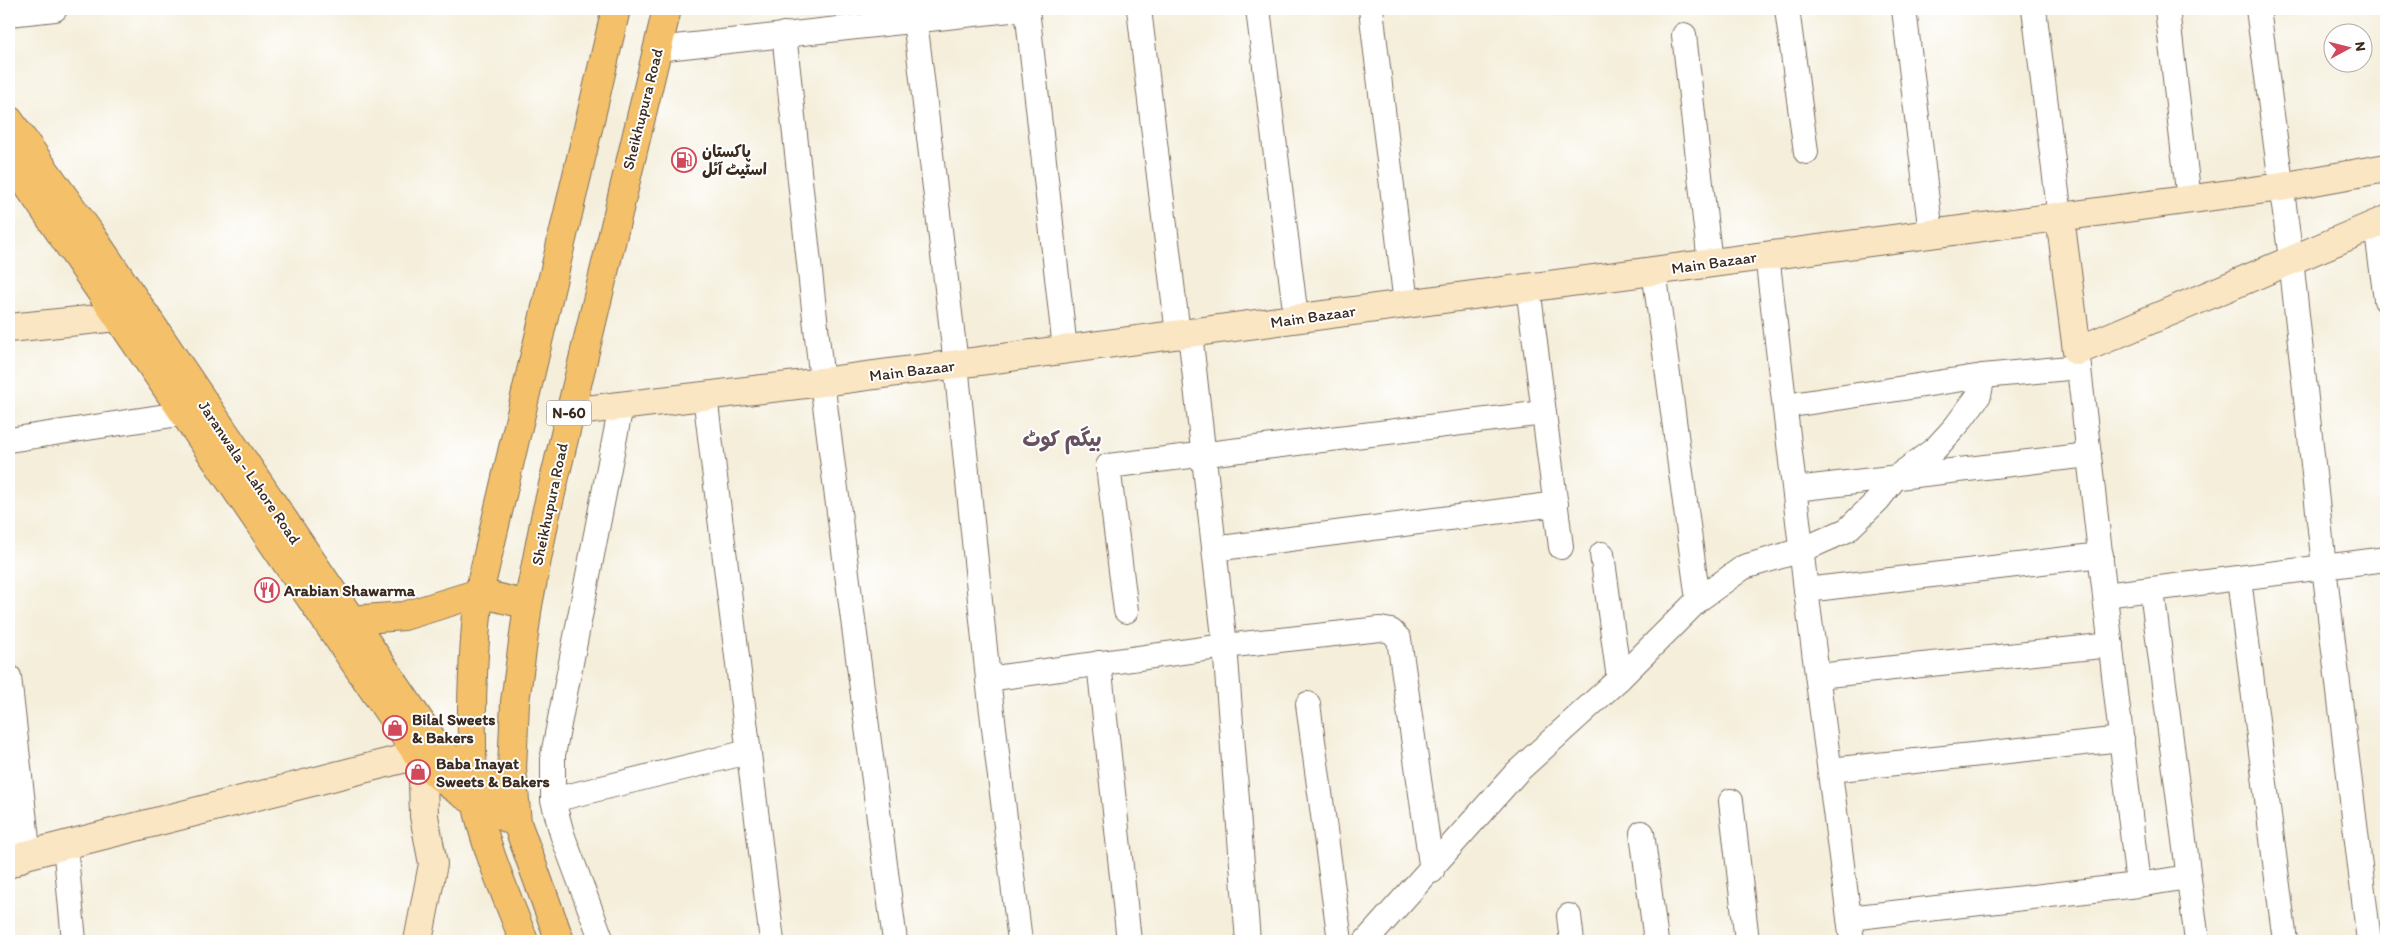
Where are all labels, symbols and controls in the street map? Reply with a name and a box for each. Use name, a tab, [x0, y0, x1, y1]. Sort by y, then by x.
north arrow	[2322, 22, 2372, 72]
text: N	[2351, 41, 2369, 52]
street label: Sheikhupura Road	[618, 46, 667, 172]
place label: پاکستان اسٹیٹ آئل	[702, 142, 767, 179]
fuel station icon: پاکستان اسٹیٹ آئل	[671, 147, 697, 173]
street label: Main Bazaar	[1670, 247, 1759, 278]
street label: Main Bazaar	[1269, 301, 1358, 332]
street label: Main Bazaar	[868, 356, 956, 385]
street label: Jaranwala - Lahore Road	[194, 397, 305, 548]
road number: N-60	[546, 400, 592, 426]
district label: بیگم کوٹ	[1022, 426, 1102, 455]
street label: Sheikhupura Road	[527, 441, 572, 567]
restaurant icon: Arabian Shawarma	[254, 577, 280, 603]
place label: Arabian Shawarma	[283, 581, 416, 600]
place label: Bilal Sweets & Bakers	[412, 710, 495, 747]
shop icon: Bilal Sweets & Bakers	[382, 715, 408, 741]
place label: Baba Inayat Sweets & Bakers	[436, 754, 550, 791]
shop icon: Baba Inayat Sweets & Bakers	[405, 759, 431, 785]

